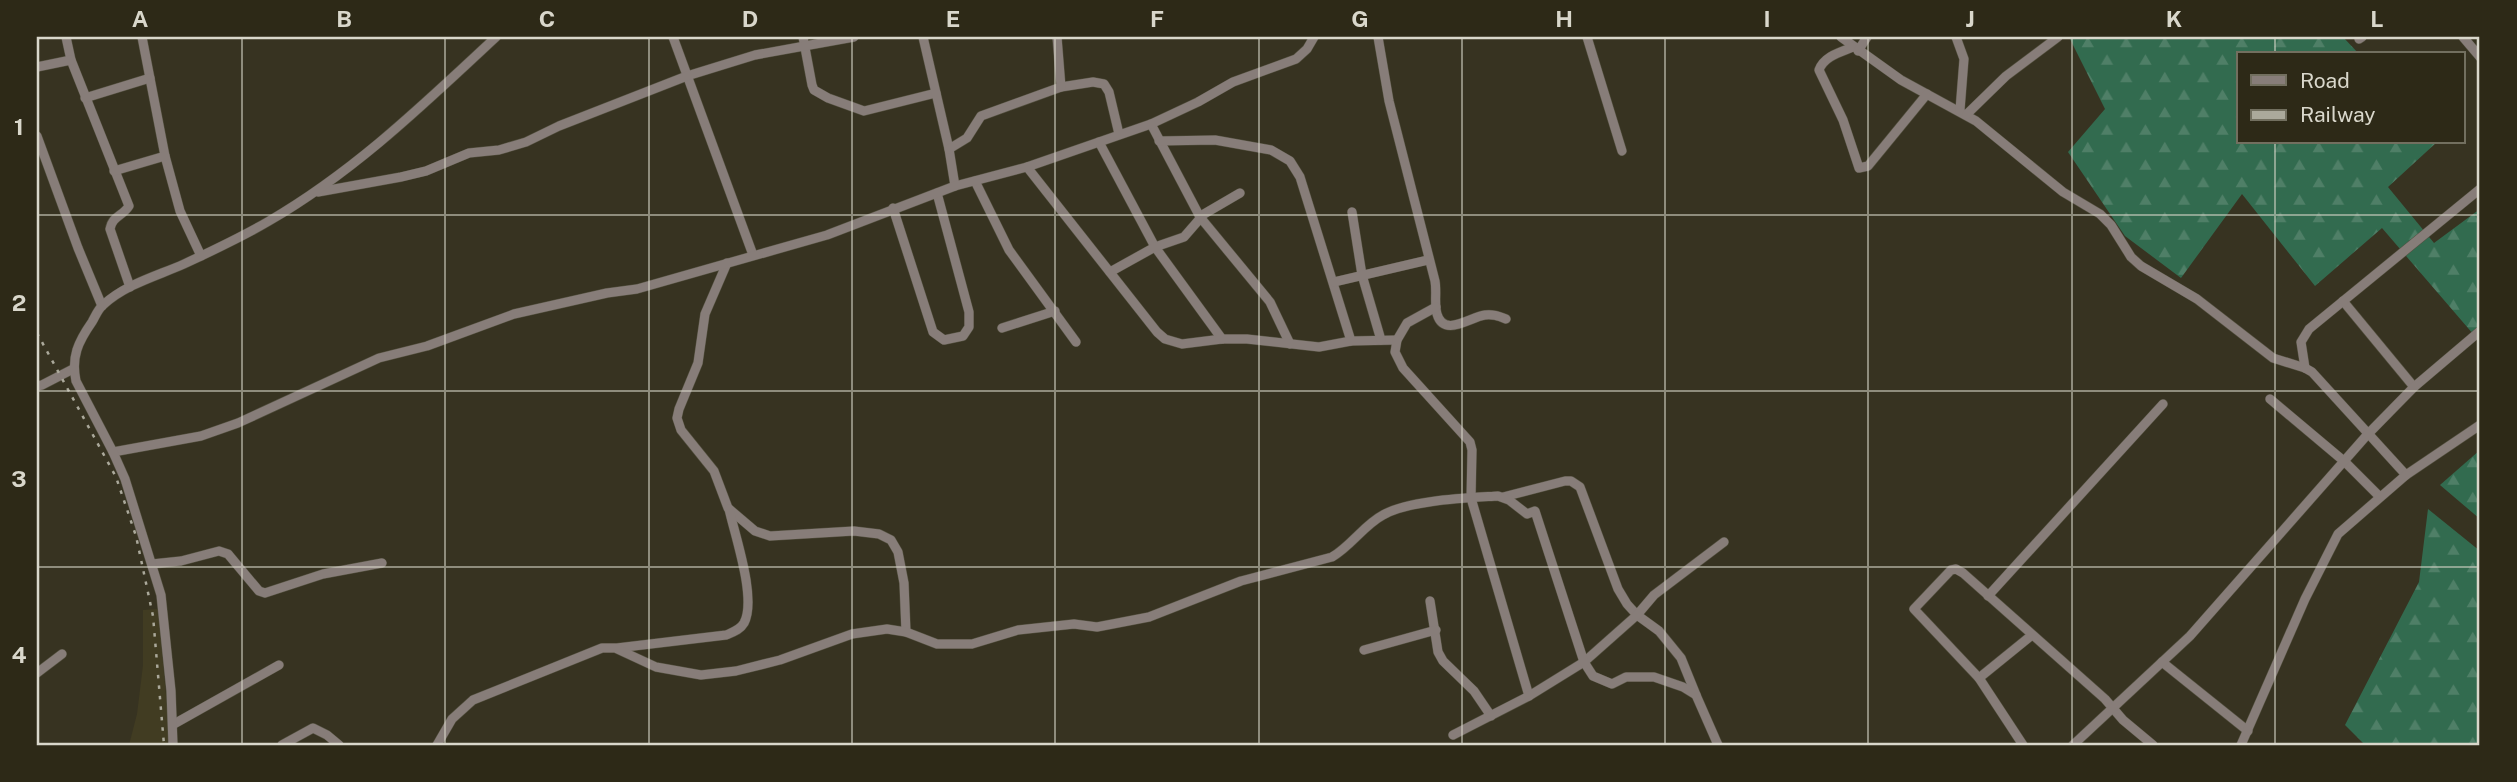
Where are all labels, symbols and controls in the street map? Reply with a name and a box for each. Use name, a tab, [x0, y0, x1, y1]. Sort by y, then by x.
text: A	[132, 5, 149, 32]
text: B	[336, 5, 352, 32]
text: C	[539, 5, 555, 32]
text: D	[742, 5, 758, 32]
text: E	[946, 5, 960, 32]
text: F	[1150, 5, 1164, 32]
text: G	[1351, 5, 1369, 32]
text: H	[1555, 5, 1573, 32]
text: I	[1763, 5, 1771, 32]
text: J	[1965, 5, 1975, 32]
text: K	[2166, 5, 2182, 32]
text: L	[2370, 5, 2384, 32]
legend	[2237, 52, 2464, 144]
text: Road	[2300, 68, 2350, 93]
text: Railway	[2300, 102, 2376, 127]
text: 1	[14, 113, 24, 140]
text: 2	[12, 289, 26, 316]
text: 3	[11, 465, 27, 492]
text: 4	[11, 641, 27, 668]

